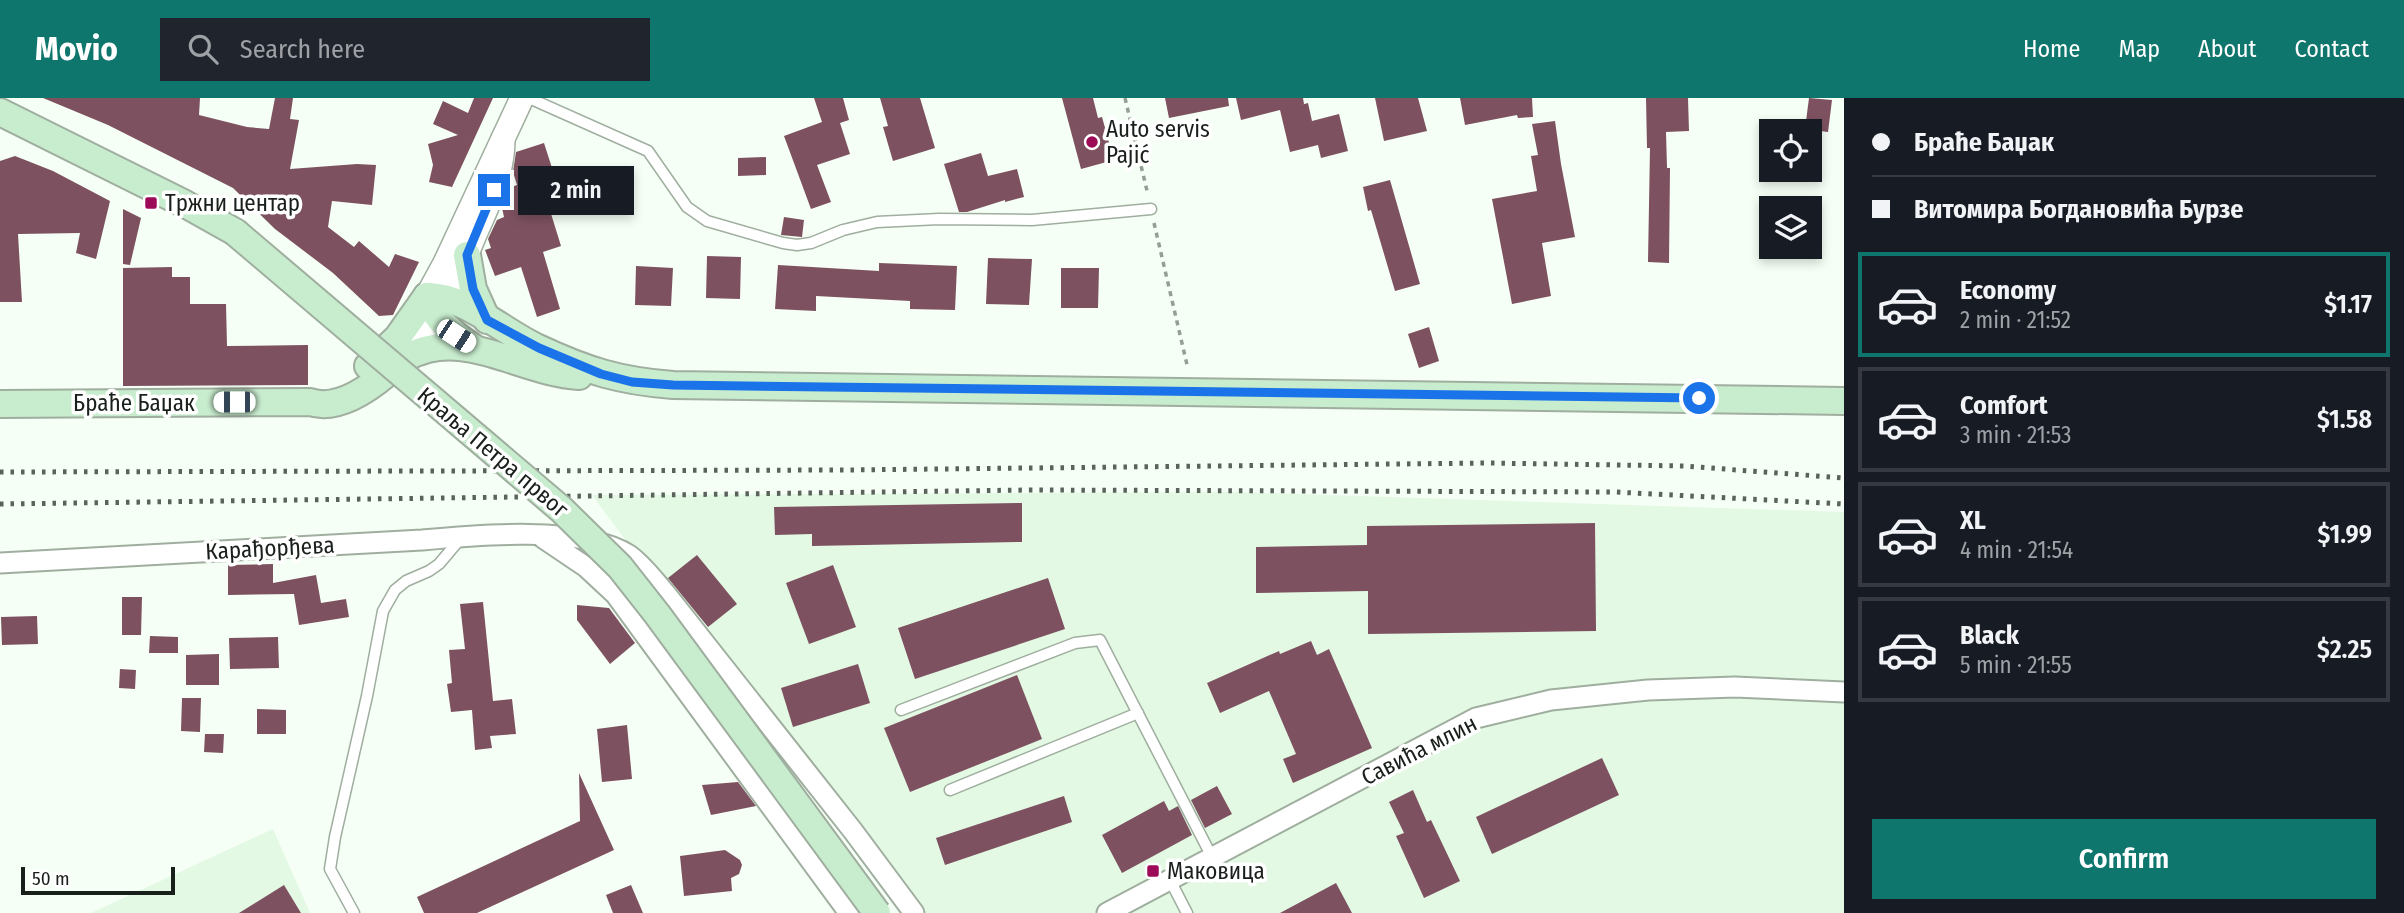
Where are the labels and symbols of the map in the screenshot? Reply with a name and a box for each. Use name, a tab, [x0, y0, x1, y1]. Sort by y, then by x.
place label: Auto servis Pajić	[1106, 115, 1210, 169]
marker: Auto servis Pajić	[1084, 134, 1100, 150]
callout: 2 min	[518, 166, 634, 214]
route end	[478, 174, 510, 206]
place label: Тржни центар	[165, 189, 300, 217]
marker: Тржни центар	[143, 195, 159, 211]
car	[433, 316, 480, 356]
street label: Краља Петра првог	[412, 381, 574, 523]
route start	[1683, 382, 1715, 414]
street label: Браће Баџак	[73, 389, 195, 417]
car	[214, 392, 256, 413]
street label: Карађорђева	[205, 531, 335, 565]
street label: Савића млин	[1357, 709, 1481, 791]
place label: Маковица	[1167, 857, 1265, 885]
marker: Маковица	[1145, 863, 1161, 879]
scale bar	[21, 864, 175, 896]

